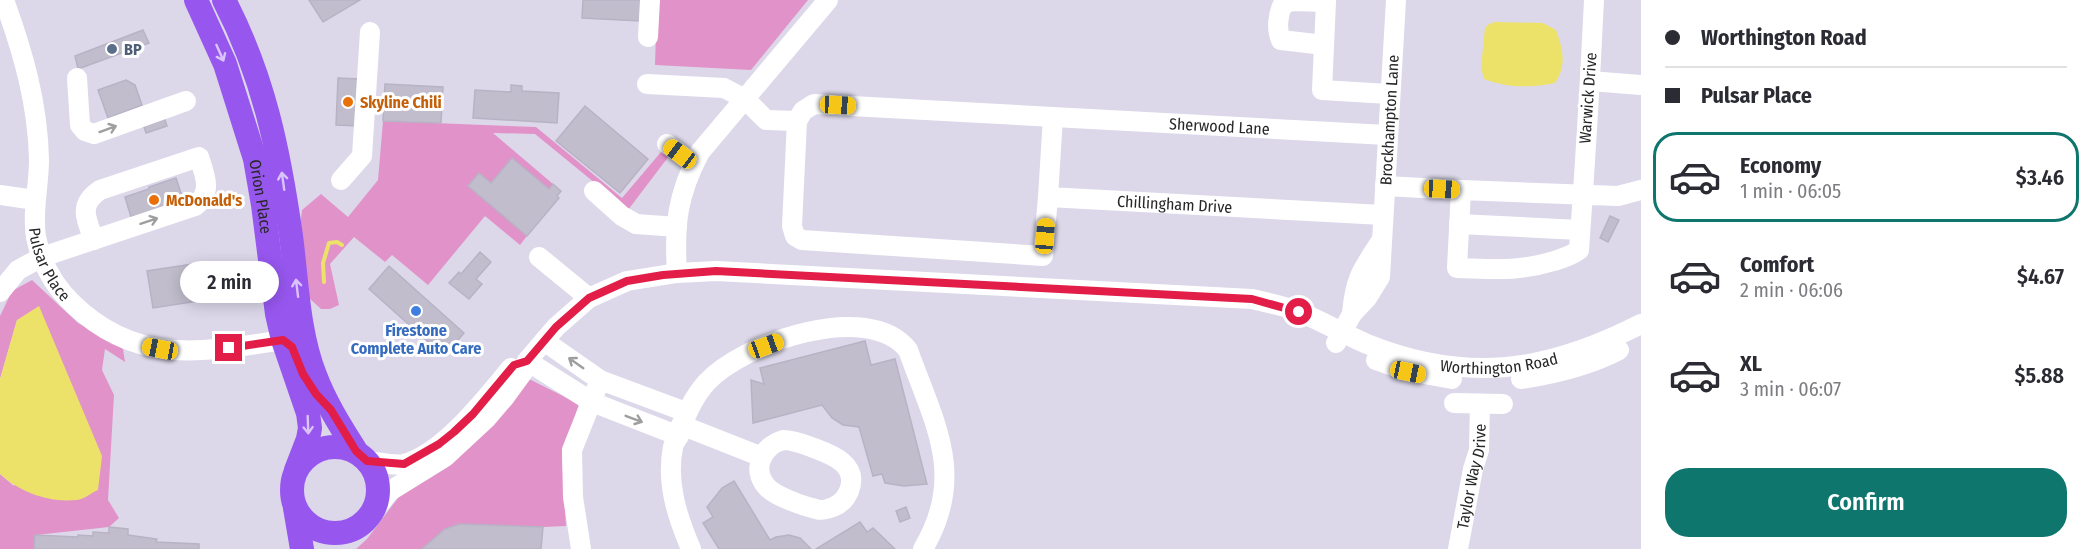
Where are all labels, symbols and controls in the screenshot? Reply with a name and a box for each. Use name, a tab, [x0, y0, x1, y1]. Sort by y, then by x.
text: Worthington Road	[1701, 24, 1867, 51]
place label: BP	[124, 40, 142, 59]
marker: BP	[105, 42, 119, 56]
one-way arrow	[215, 44, 227, 62]
street label: Warwick Drive	[1575, 52, 1601, 144]
street label: Brockhampton Lane	[1376, 54, 1402, 186]
text: Pulsar Place	[1701, 82, 1812, 109]
place label: Skyline Chili	[360, 93, 442, 112]
marker: Skyline Chili	[341, 95, 355, 109]
car	[820, 95, 856, 115]
street label: Sherwood Lane	[1169, 114, 1270, 138]
one-way arrow	[98, 123, 117, 134]
car	[660, 136, 700, 172]
icon: car	[1668, 150, 1722, 204]
text: Economy	[1740, 152, 1821, 179]
street label: Orion Place	[246, 158, 276, 235]
text: $3.46	[2016, 164, 2064, 191]
one-way arrow	[277, 172, 288, 192]
car	[1424, 179, 1460, 199]
text: 1 min · 06:05	[1740, 179, 1841, 203]
place label: McDonald's	[166, 191, 242, 210]
street label: Chillingham Drive	[1117, 191, 1233, 216]
marker: McDonald's	[147, 193, 161, 207]
one-way arrow	[139, 215, 158, 226]
car	[1034, 217, 1056, 255]
street label: Pulsar Place	[25, 227, 75, 305]
icon: car	[1668, 249, 1722, 303]
text: Comfort	[1740, 251, 1814, 278]
callout: 2 min	[180, 261, 278, 303]
text: $4.67	[2017, 263, 2064, 290]
text: 2 min	[207, 270, 252, 294]
one-way arrow	[292, 278, 303, 298]
text: 2 min · 06:06	[1740, 278, 1843, 302]
route start	[1285, 298, 1312, 325]
marker: Firestone Complete Auto Care	[409, 304, 423, 318]
place label: Firestone Complete Auto Care	[351, 321, 481, 358]
car	[746, 331, 786, 361]
route end	[215, 334, 242, 361]
car	[141, 337, 179, 361]
street label: Worthington Road	[1439, 348, 1560, 378]
icon: car	[1668, 348, 1722, 402]
text: XL	[1740, 350, 1762, 377]
one-way arrow	[568, 357, 585, 369]
car	[1389, 359, 1427, 385]
text: $5.88	[2015, 362, 2064, 389]
text: 3 min · 06:07	[1740, 377, 1841, 401]
one-way arrow	[624, 414, 642, 425]
one-way arrow	[303, 415, 314, 434]
street label: Taylor Way Drive	[1452, 423, 1489, 531]
button: Confirm	[1665, 468, 2067, 537]

